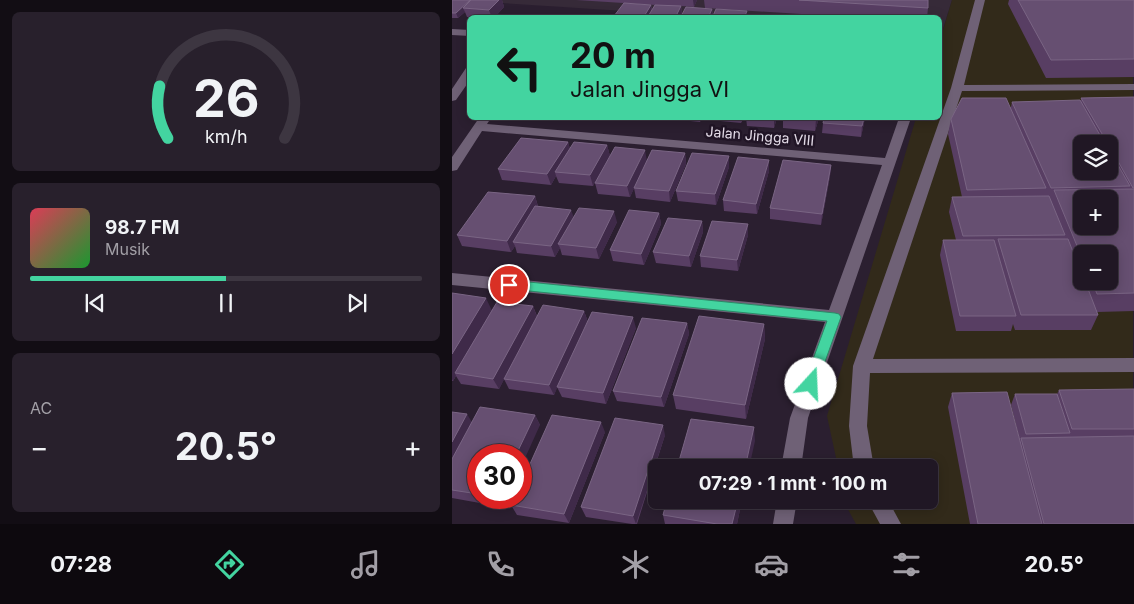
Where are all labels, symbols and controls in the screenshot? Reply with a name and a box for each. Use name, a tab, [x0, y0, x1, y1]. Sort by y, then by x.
text: 20 m	[570, 34, 656, 76]
icon: left	[487, 35, 552, 100]
text: 26	[193, 67, 259, 130]
text: Jalan Jingga VI	[570, 76, 729, 102]
street label: Jalan Jingga VIII	[705, 122, 815, 149]
text: km/h	[205, 126, 247, 147]
map controls	[1073, 135, 1118, 290]
button: layers	[1073, 135, 1118, 180]
button: +	[1073, 190, 1118, 235]
text: 98.7 FM	[105, 216, 180, 239]
text: Musik	[105, 239, 150, 259]
button: −	[1073, 245, 1118, 290]
pin	[488, 264, 530, 306]
icon: arrive	[495, 271, 523, 299]
icon: previous	[81, 289, 109, 317]
icon: pause	[212, 289, 240, 317]
icon: next	[343, 289, 371, 317]
position arrow	[784, 357, 836, 409]
text: AC	[30, 398, 52, 418]
text: 20.5°	[175, 423, 277, 469]
text: −	[30, 430, 49, 464]
text: +	[403, 430, 422, 464]
speed limit sign: 30	[467, 444, 532, 509]
text: 07:29 · 1 mnt · 100 m	[699, 472, 887, 495]
icon: directions	[212, 547, 247, 582]
icon: music	[348, 547, 383, 582]
icon: phone	[483, 547, 518, 582]
icon: climate	[618, 547, 653, 582]
icon: car	[754, 547, 789, 582]
icon: filters	[889, 547, 924, 582]
text: 07:28	[50, 551, 112, 577]
text: 20.5°	[1024, 551, 1084, 577]

